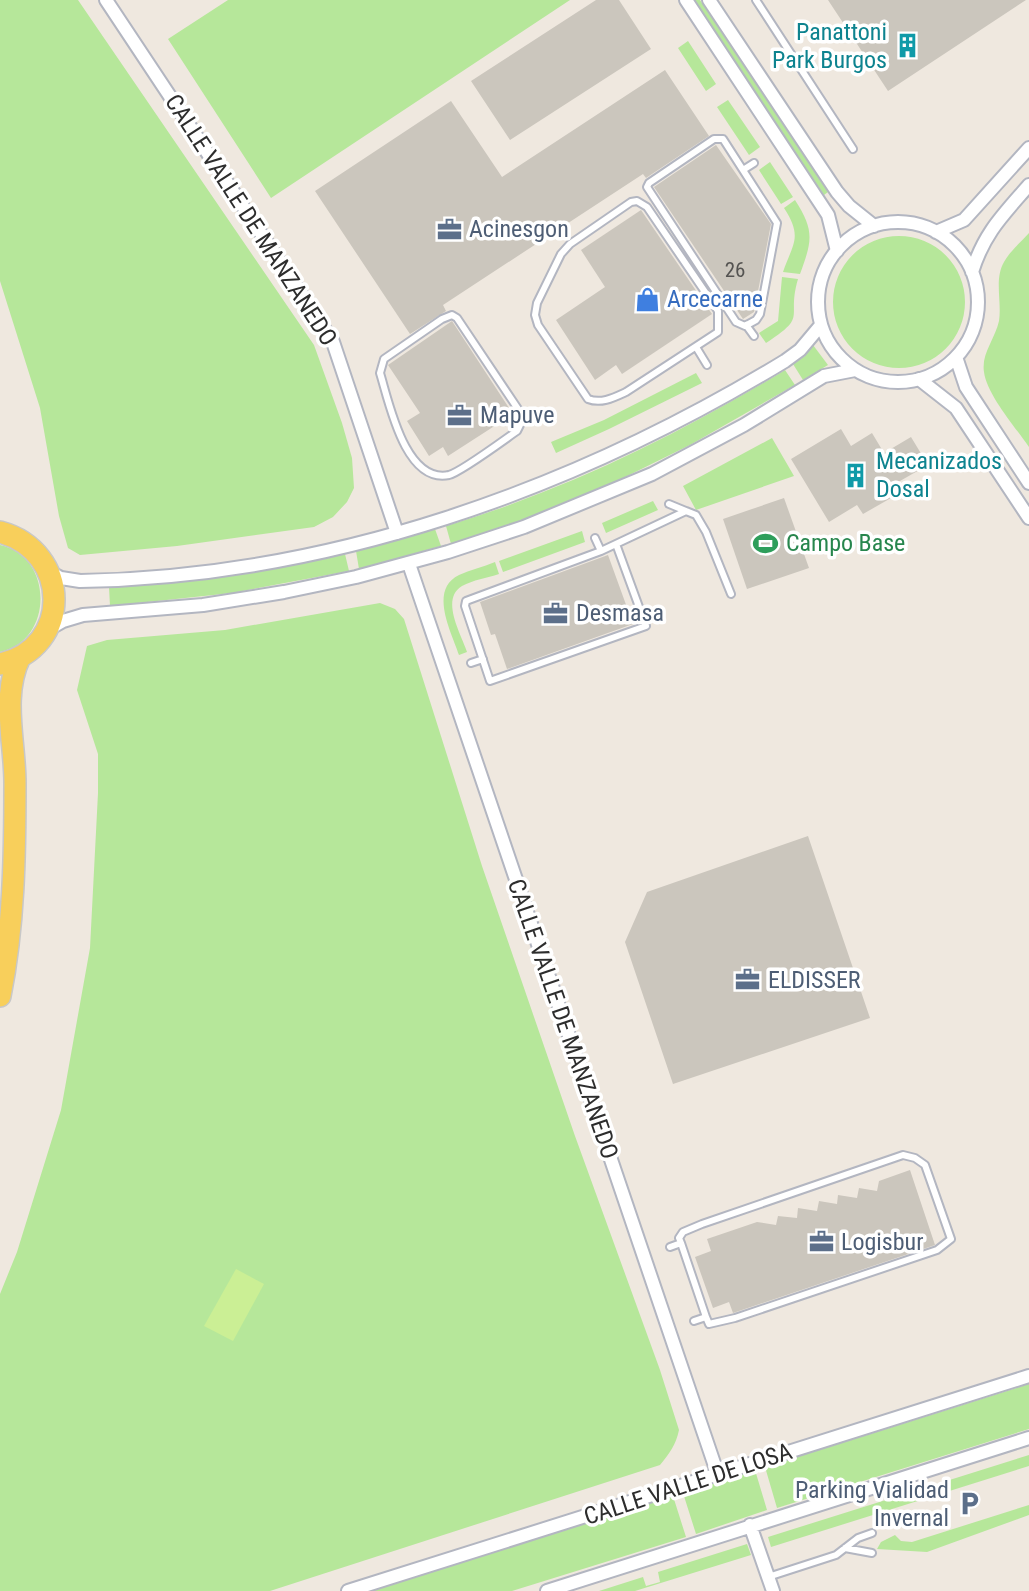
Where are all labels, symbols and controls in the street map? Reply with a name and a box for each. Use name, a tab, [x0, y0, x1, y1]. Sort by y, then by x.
place label: Panattoni Park Burgos	[772, 18, 887, 74]
building icon: Panattoni Park Burgos	[893, 32, 921, 60]
street label: CALLE VALLE DE MANZANEDO	[159, 89, 343, 351]
office icon: Acinesgon	[435, 215, 463, 243]
place label: Acinesgon	[469, 215, 569, 243]
house number: 26	[725, 258, 745, 282]
shop icon: Arcecarne	[633, 285, 661, 313]
place label: Arcecarne	[667, 285, 763, 313]
office icon: Mapuve	[446, 401, 474, 429]
place label: Mapuve	[480, 401, 554, 429]
place label: Mecanizados Dosal	[876, 447, 1002, 503]
building icon: Mecanizados Dosal	[842, 461, 870, 489]
sports icon: Campo Base	[752, 529, 780, 557]
place label: Campo Base	[786, 529, 905, 557]
office icon: Desmasa	[542, 599, 570, 627]
place label: Desmasa	[576, 599, 664, 627]
street label: CALLE VALLE DE MANZANEDO	[502, 875, 624, 1163]
office icon: ELDISSER	[734, 966, 762, 994]
place label: ELDISSER	[768, 966, 861, 994]
office icon: Logisbur	[807, 1228, 835, 1256]
place label: Logisbur	[841, 1228, 924, 1256]
street label: CALLE VALLE DE LOSA	[581, 1437, 796, 1531]
place label: Parking Vialidad Invernal	[795, 1476, 949, 1532]
parking icon: Parking Vialidad Invernal	[955, 1490, 983, 1518]

